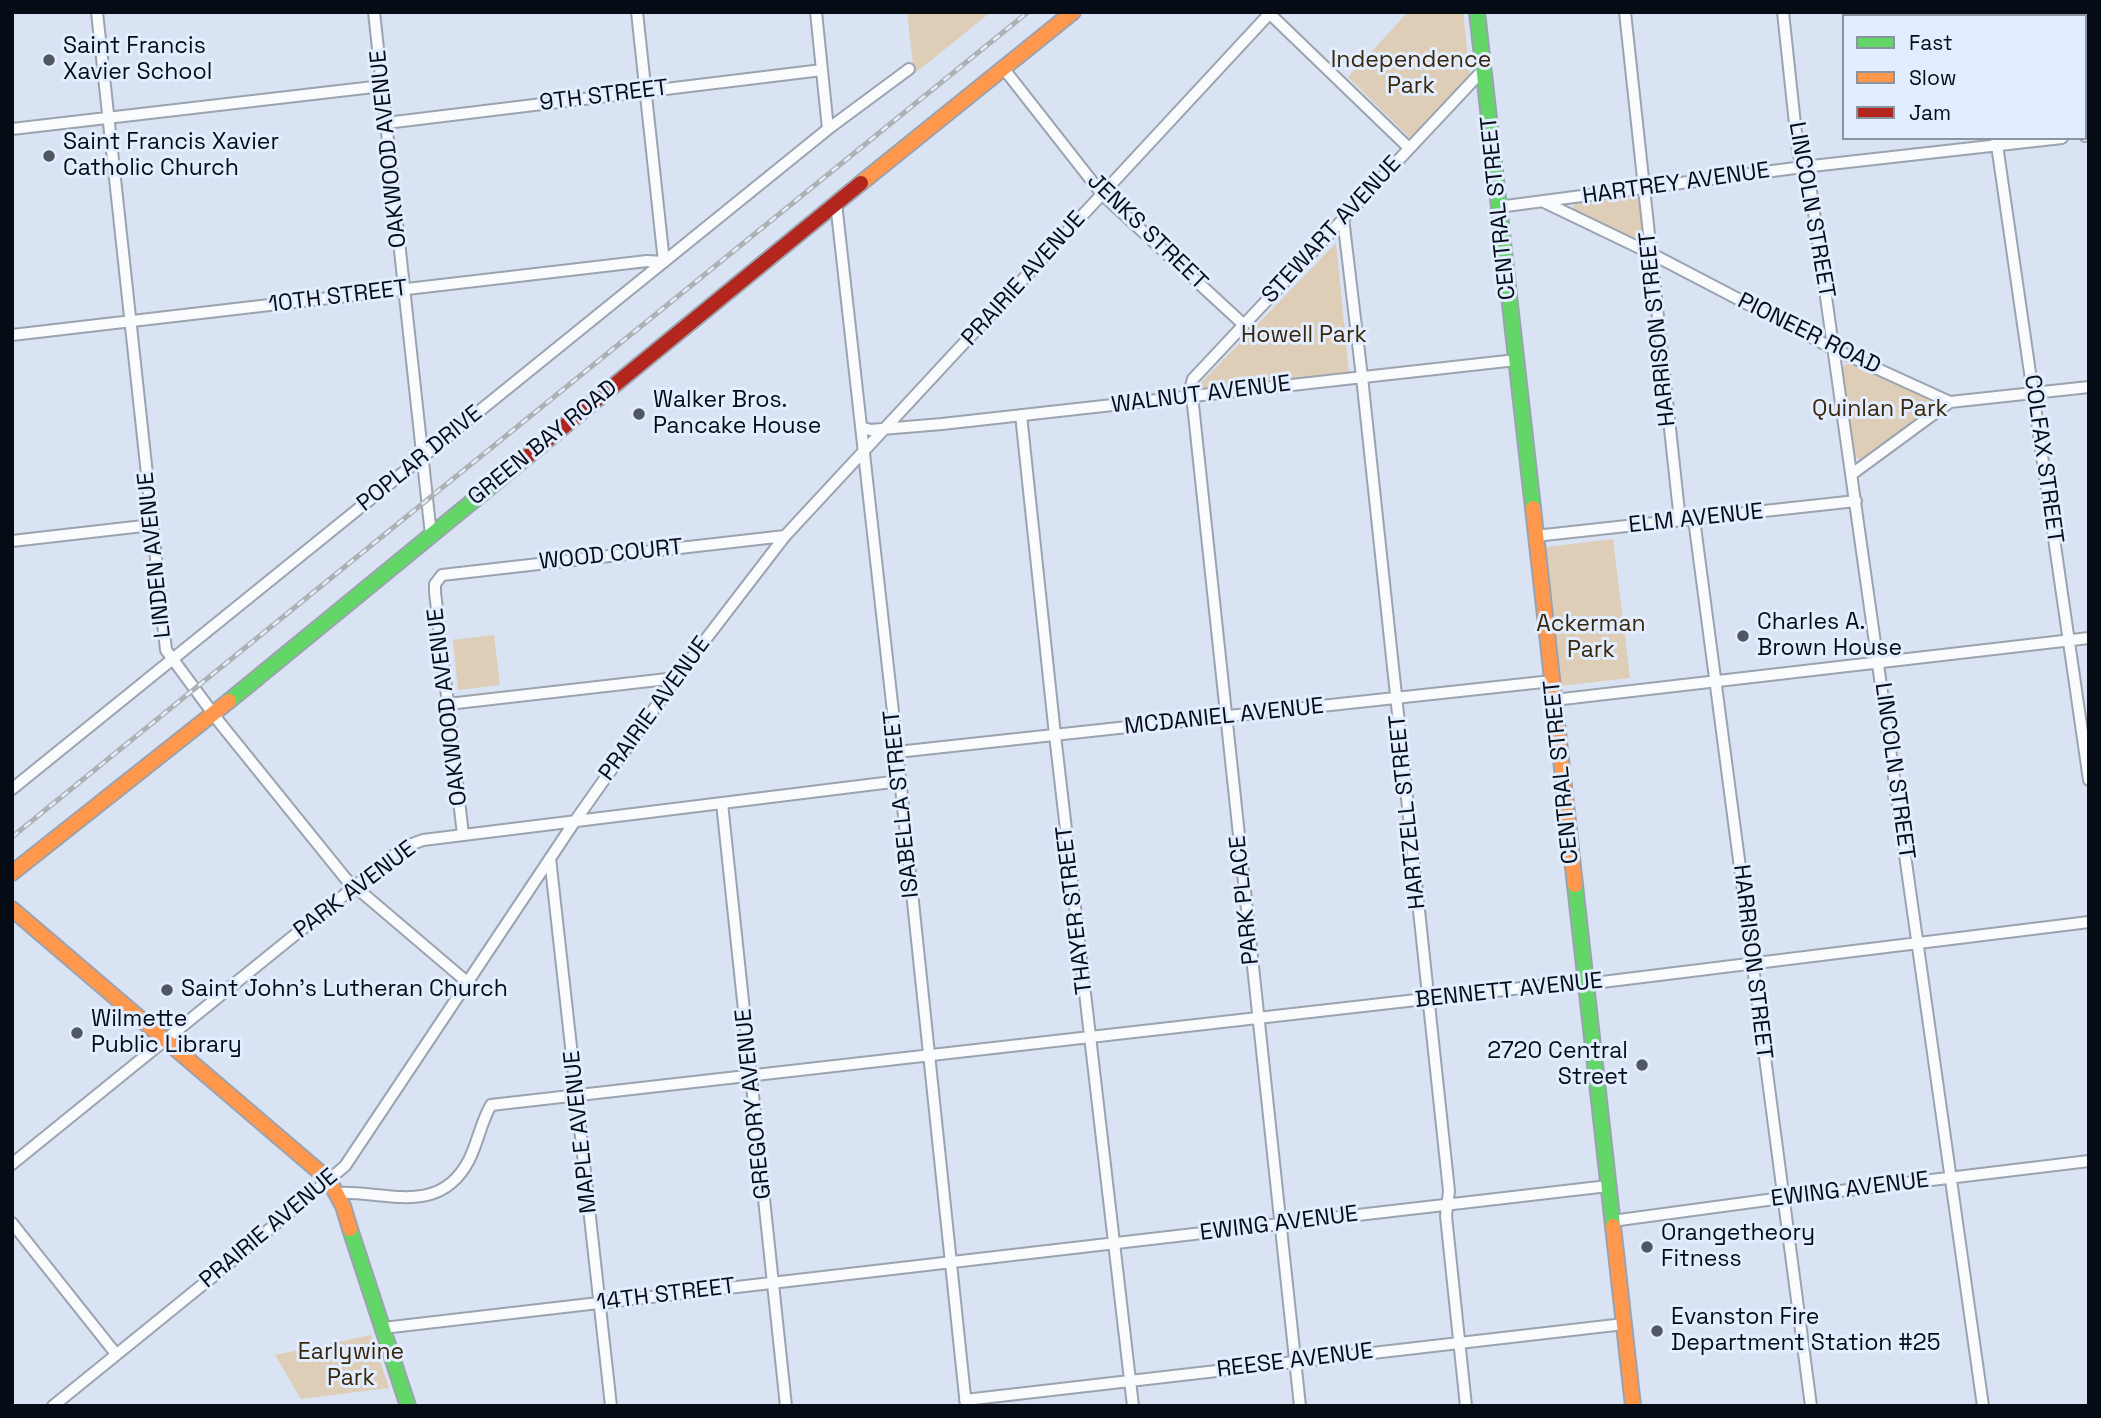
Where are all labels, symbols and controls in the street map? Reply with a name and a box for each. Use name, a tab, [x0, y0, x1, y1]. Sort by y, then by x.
legend	[1842, 14, 2087, 140]
text: Fast	[1909, 29, 1953, 56]
place label: Saint Francis Xavier School	[63, 33, 212, 87]
park label: Independence Park	[1331, 47, 1491, 101]
street label: OAKWOOD AVENUE	[365, 49, 413, 249]
marker: Saint Francis Xavier School	[41, 52, 57, 68]
text: Slow	[1909, 64, 1957, 91]
street label: 9TH STREET	[538, 74, 670, 118]
text: Jam	[1909, 99, 1951, 126]
street label: CENTRAL STREET	[1476, 115, 1522, 301]
street label: LINCOLN STREET	[1782, 120, 1840, 300]
place label: Saint Francis Xavier Catholic Church	[63, 129, 279, 183]
marker: Saint Francis Xavier Catholic Church	[41, 148, 57, 164]
street label: STEWART AVENUE	[1257, 151, 1407, 309]
street label: HARTREY AVENUE	[1581, 157, 1771, 211]
street label: JENKS STREET	[1081, 168, 1213, 296]
street label: PRAIRIE AVENUE	[956, 206, 1092, 352]
street label: HARRISON STREET	[1634, 230, 1682, 428]
street label: 10TH STREET	[267, 275, 409, 319]
street label: PIONEER ROAD	[1733, 287, 1885, 381]
park label: Howell Park	[1241, 322, 1367, 350]
street label: WALNUT AVENUE	[1110, 370, 1292, 420]
street label: COLFAX STREET	[2017, 373, 2069, 545]
street label: GREEN BAY ROAD	[463, 374, 623, 512]
place label: Walker Bros. Pancake House	[653, 387, 821, 441]
park label: Quinlan Park	[1812, 396, 1948, 424]
street label: POPLAR DRIVE	[352, 400, 488, 518]
marker: Walker Bros. Pancake House	[631, 406, 647, 422]
street label: LINDEN AVENUE	[133, 471, 177, 639]
street label: ELM AVENUE	[1627, 498, 1765, 540]
street label: WOOD COURT	[538, 534, 684, 576]
street label: OAKWOOD AVENUE	[422, 607, 474, 807]
place label: Charles A. Brown House	[1757, 609, 1902, 663]
park label: Ackerman Park	[1536, 611, 1646, 665]
marker: Charles A. Brown House	[1735, 628, 1751, 644]
street label: PRAIRIE AVENUE	[593, 632, 717, 786]
street label: CENTRAL STREET	[1539, 679, 1585, 865]
street label: LINCOLN STREET	[1868, 681, 1920, 861]
street label: MCDANIEL AVENUE	[1123, 693, 1325, 741]
street label: ISABELLA STREET	[878, 709, 926, 899]
street label: HARTZELL STREET	[1384, 713, 1432, 911]
street label: THAYER STREET	[1051, 824, 1099, 996]
street label: PARK PLACE	[1224, 834, 1266, 966]
street label: PARK AVENUE	[289, 835, 421, 945]
street label: HARRISON STREET	[1726, 863, 1778, 1061]
street label: BENNETT AVENUE	[1414, 967, 1604, 1015]
place label: Saint John's Lutheran Church	[181, 976, 508, 1004]
marker: Saint John's Lutheran Church	[159, 982, 175, 998]
place label: Wilmette Public Library	[91, 1006, 242, 1060]
street label: GREGORY AVENUE	[730, 1007, 778, 1201]
marker: Wilmette Public Library	[69, 1025, 85, 1041]
place label: 2720 Central Street	[1487, 1038, 1628, 1092]
street label: MAPLE AVENUE	[559, 1049, 603, 1215]
marker: 2720 Central Street	[1634, 1057, 1650, 1073]
street label: PRAIRIE AVENUE	[194, 1163, 344, 1295]
street label: EWING AVENUE	[1769, 1167, 1931, 1213]
street label: EWING AVENUE	[1198, 1201, 1360, 1247]
place label: Orangetheory Fitness	[1661, 1220, 1815, 1274]
marker: Orangetheory Fitness	[1639, 1239, 1655, 1255]
street label: 14TH STREET	[595, 1273, 737, 1317]
place label: Evanston Fire Department Station #25	[1671, 1304, 1940, 1358]
marker: Evanston Fire Department Station #25	[1649, 1323, 1665, 1339]
street label: REESE AVENUE	[1215, 1338, 1375, 1384]
park label: Earlywine Park	[298, 1339, 404, 1393]

